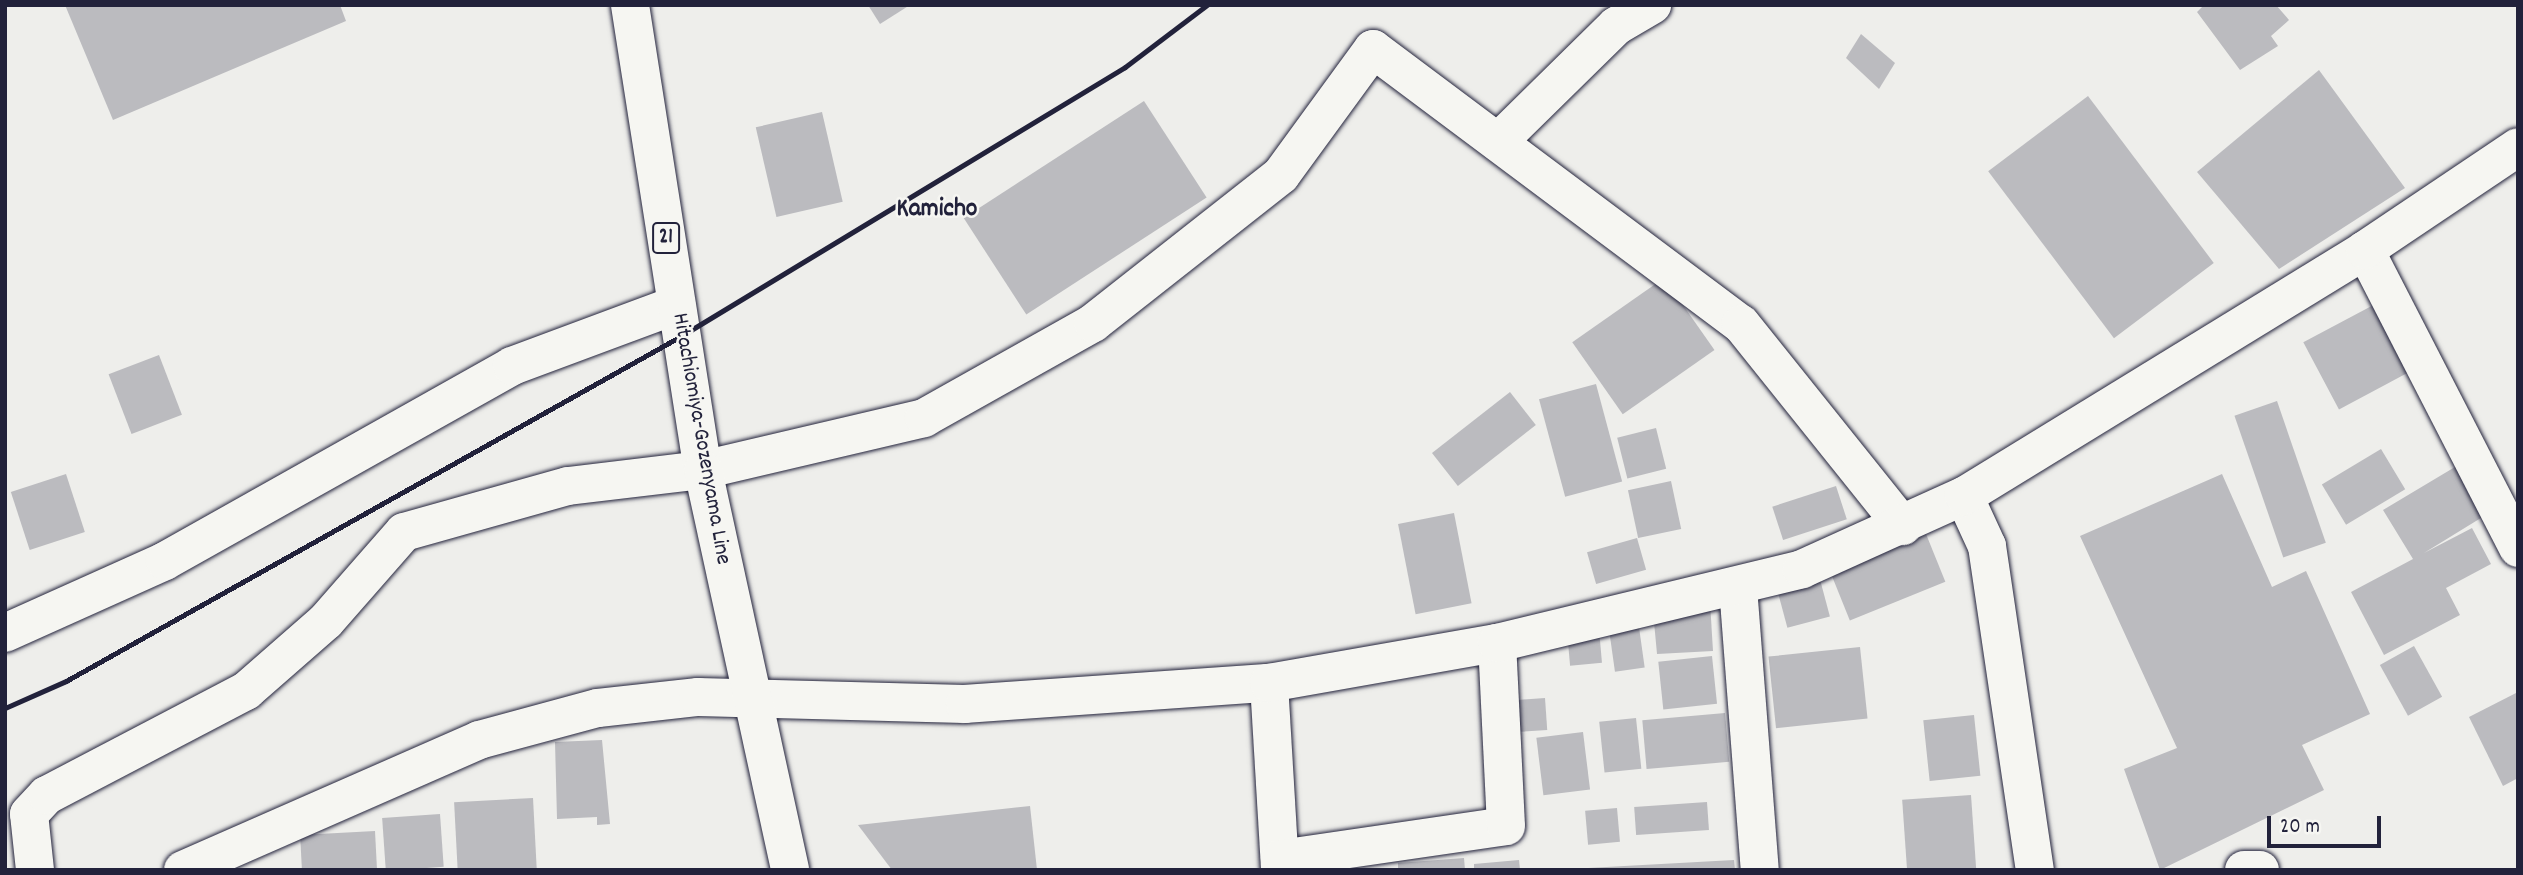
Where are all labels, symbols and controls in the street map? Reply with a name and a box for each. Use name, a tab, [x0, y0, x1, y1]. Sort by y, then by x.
district label: Kamicho	[897, 194, 977, 226]
road number: 21	[652, 220, 680, 256]
street label: Hitachiomiya-Gozenyama Line	[664, 311, 736, 567]
scale bar	[2271, 802, 2385, 846]
text: 20 m	[2280, 813, 2320, 843]

